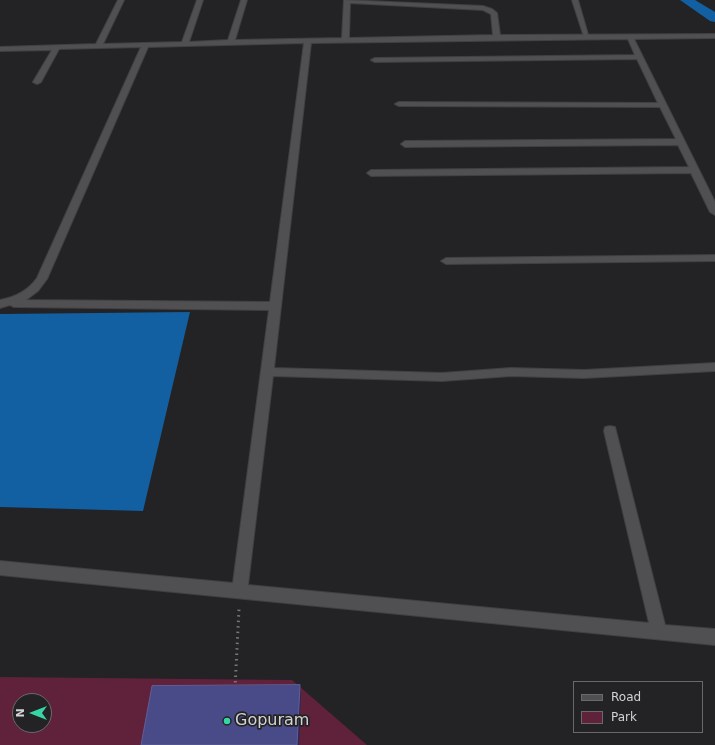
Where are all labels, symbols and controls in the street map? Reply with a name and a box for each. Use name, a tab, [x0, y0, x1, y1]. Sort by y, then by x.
legend	[573, 681, 703, 733]
text: Road	[611, 690, 641, 704]
north arrow	[12, 693, 52, 733]
text: N	[14, 708, 27, 718]
text: Park	[611, 710, 637, 724]
place label: Gopuram	[235, 711, 309, 731]
marker: Gopuram	[222, 716, 232, 726]

